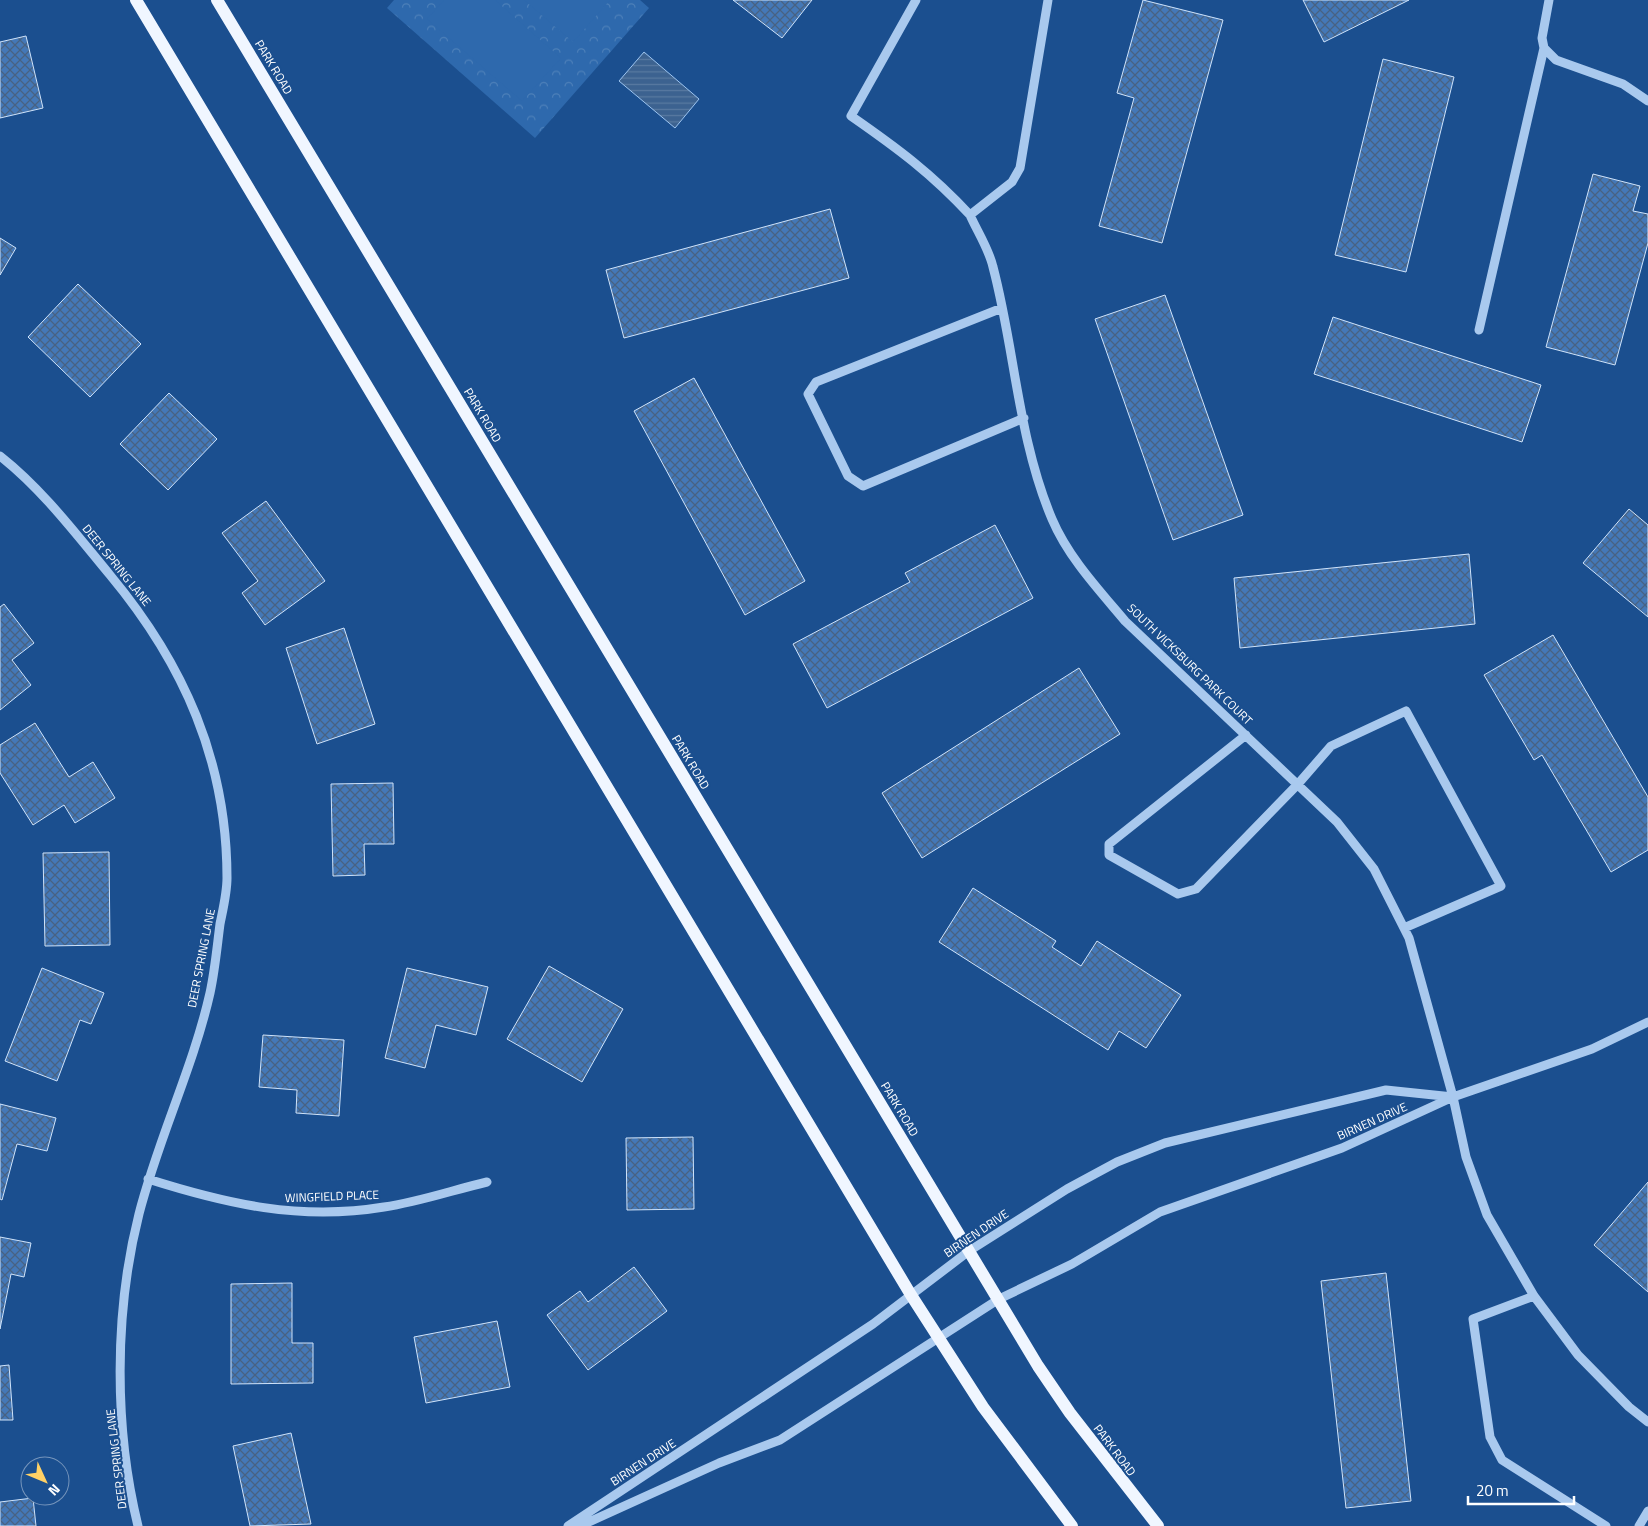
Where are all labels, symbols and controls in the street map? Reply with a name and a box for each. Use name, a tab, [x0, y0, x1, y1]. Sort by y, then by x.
street label: PARK ROAD	[250, 36, 298, 98]
street label: PARK ROAD	[459, 384, 507, 446]
street label: DEER SPRING LANE	[78, 520, 156, 610]
street label: SOUTH VICKSBURG PARK COURT	[1123, 599, 1257, 730]
street label: PARK ROAD	[667, 731, 715, 793]
street label: DEER SPRING LANE	[182, 906, 220, 1009]
street label: PARK ROAD	[876, 1078, 924, 1140]
street label: BIRNEN DRIVE	[1334, 1097, 1410, 1145]
street label: WINGFIELD PLACE	[285, 1185, 380, 1207]
street label: BIRNEN DRIVE	[940, 1204, 1013, 1262]
street label: DEER SPRING LANE	[100, 1407, 132, 1510]
street label: PARK ROAD	[1089, 1420, 1141, 1480]
street label: BIRNEN DRIVE	[606, 1433, 680, 1490]
north arrow	[20, 1456, 70, 1506]
scale bar	[1468, 1474, 1574, 1506]
text: 20 m	[1476, 1479, 1509, 1502]
text: N	[44, 1480, 66, 1501]

